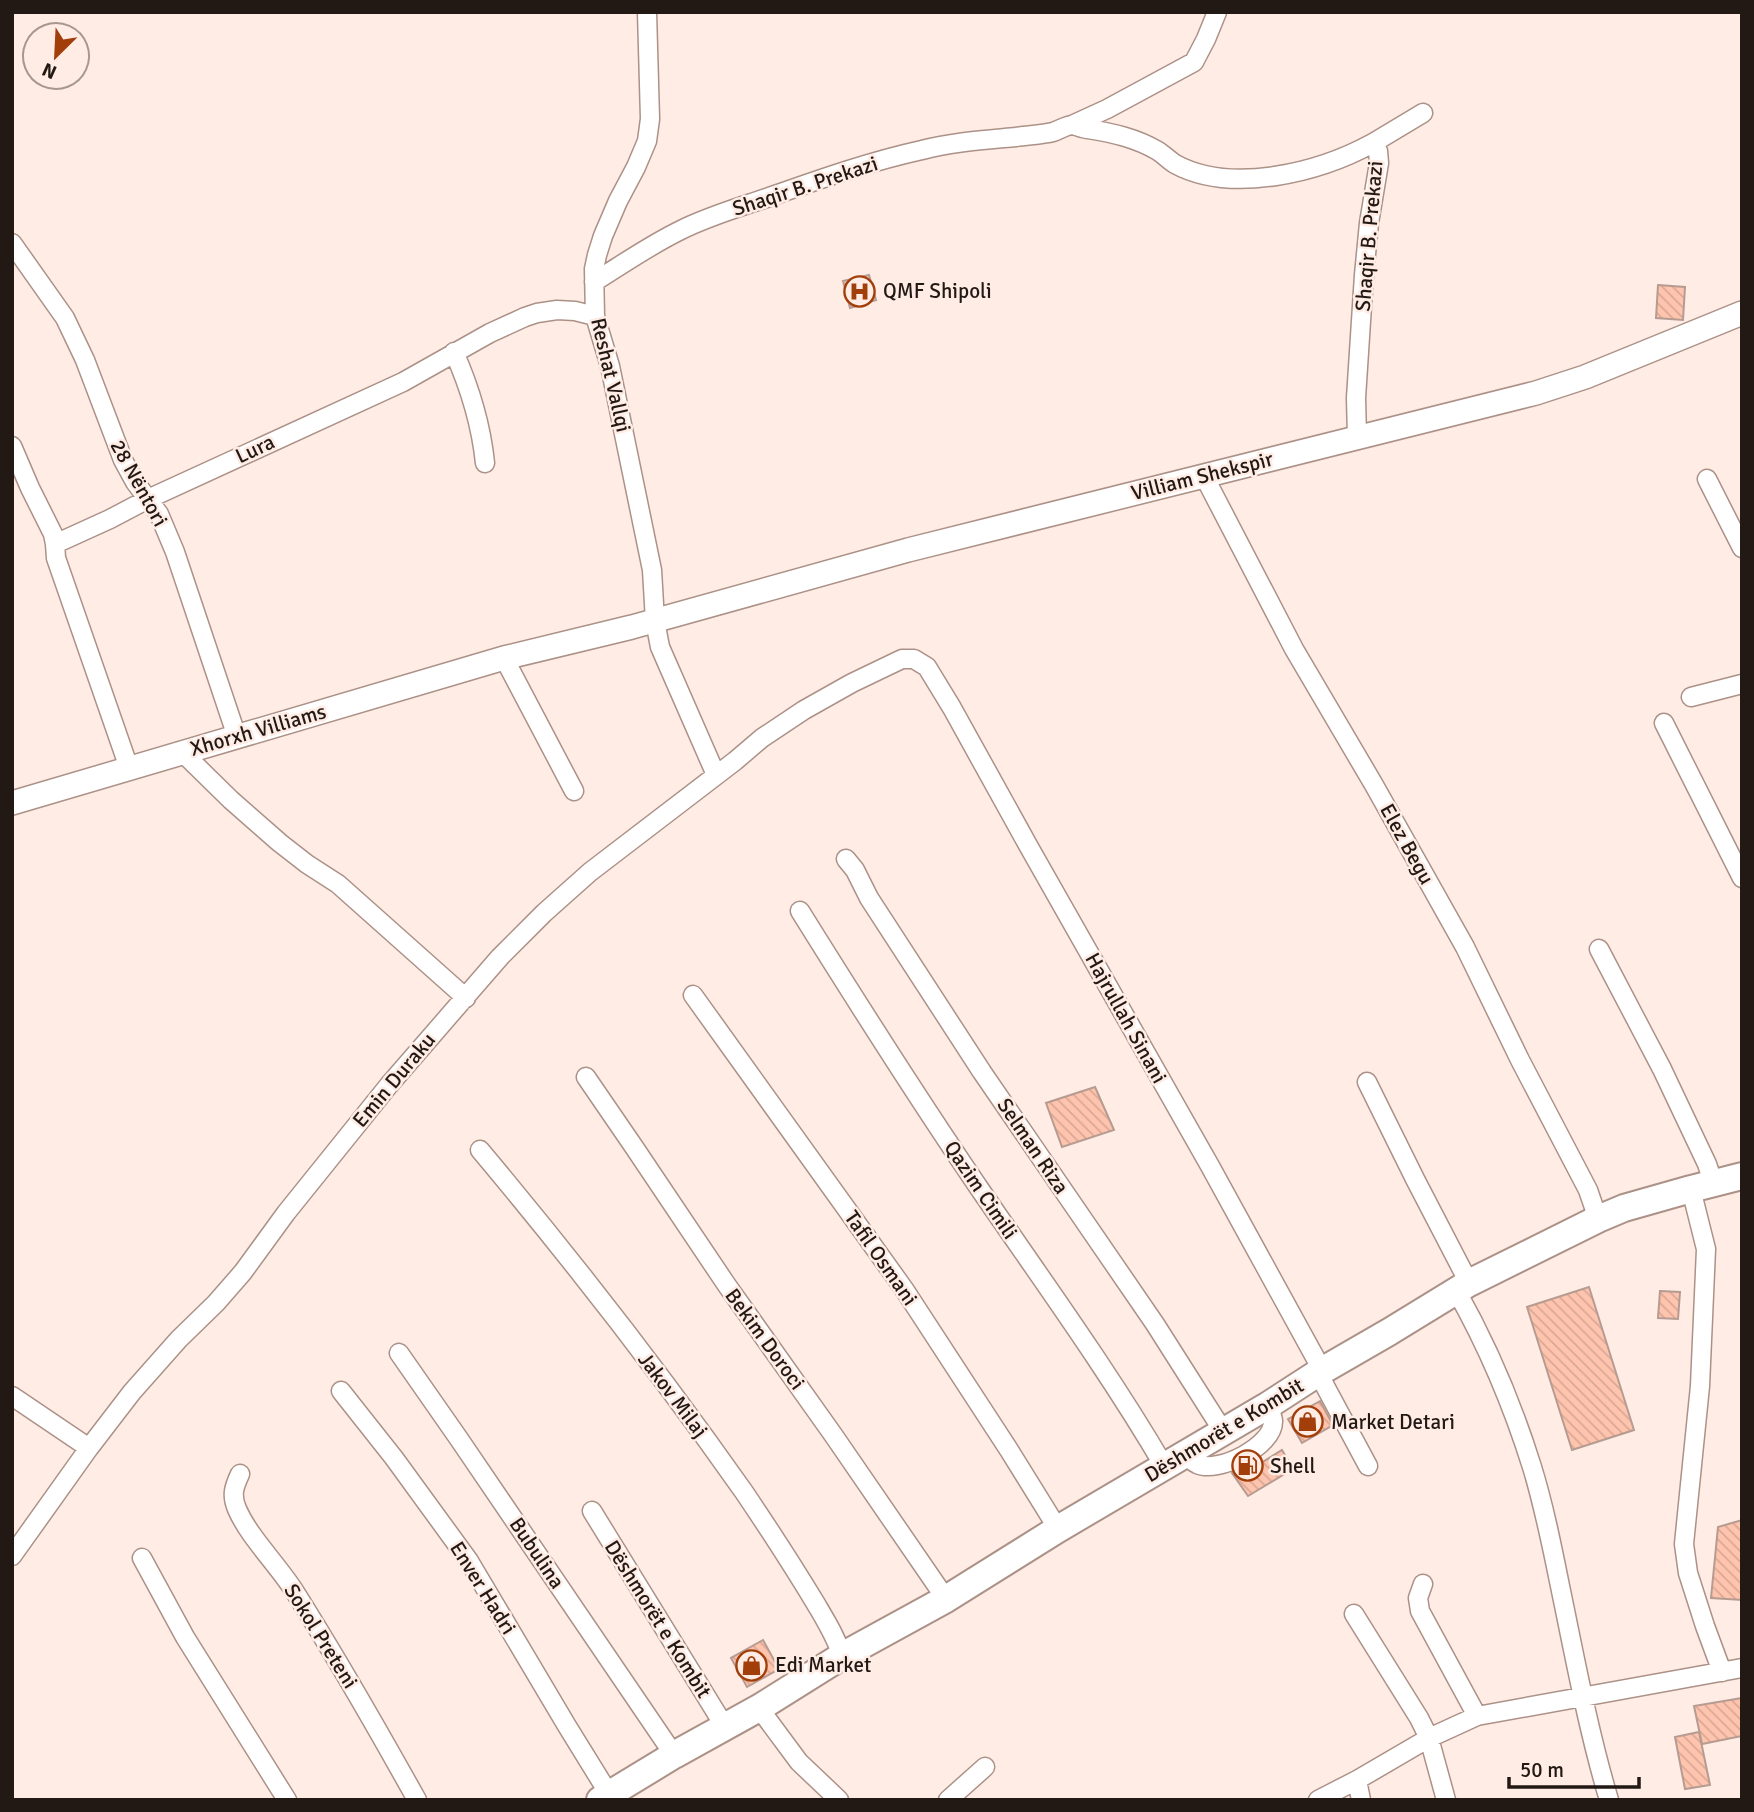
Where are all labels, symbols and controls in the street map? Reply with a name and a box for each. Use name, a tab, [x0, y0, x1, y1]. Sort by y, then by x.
north arrow	[21, 21, 91, 91]
text: N	[39, 57, 60, 84]
street label: Shaqir B. Prekazi	[729, 150, 881, 222]
street label: Shaqir B. Prekazi	[1349, 159, 1389, 313]
hospital icon: QMF Shipoli	[843, 274, 877, 308]
place label: QMF Shipoli	[883, 278, 992, 304]
street label: Reshat Vallqi	[585, 315, 637, 435]
street label: Lura	[231, 429, 279, 469]
street label: 28 Nëntori	[105, 435, 173, 531]
street label: Villiam Shekspir	[1128, 446, 1276, 506]
street label: Xhorxh Villiams	[187, 698, 329, 762]
street label: Elez Begu	[1374, 799, 1440, 889]
street label: Hajrullah Sinani	[1079, 948, 1173, 1088]
street label: Emin Duraku	[347, 1027, 441, 1133]
street label: Selman Riza	[991, 1093, 1075, 1199]
street label: Qazim Cimili	[939, 1136, 1023, 1244]
street label: Tafil Osmani	[839, 1206, 923, 1310]
street label: Bekim Doroci	[719, 1283, 811, 1395]
street label: Jakov Milaj	[633, 1347, 713, 1443]
street label: Dëshmorët e Kombit	[1140, 1372, 1308, 1488]
shop icon: Market Detari	[1291, 1405, 1325, 1439]
place label: Market Detari	[1331, 1409, 1455, 1435]
fuel station icon: Shell	[1230, 1449, 1264, 1483]
place label: Shell	[1270, 1453, 1316, 1479]
street label: Bubulina	[504, 1512, 570, 1594]
street label: Dëshmorët e Kombit	[599, 1535, 717, 1703]
street label: Enver Hadri	[444, 1537, 522, 1639]
street label: Sokol Preteni	[279, 1579, 363, 1693]
shop icon: Edi Market	[735, 1648, 769, 1682]
place label: Edi Market	[775, 1652, 871, 1678]
scale bar	[1509, 1745, 1638, 1789]
text: 50 m	[1520, 1757, 1564, 1783]

